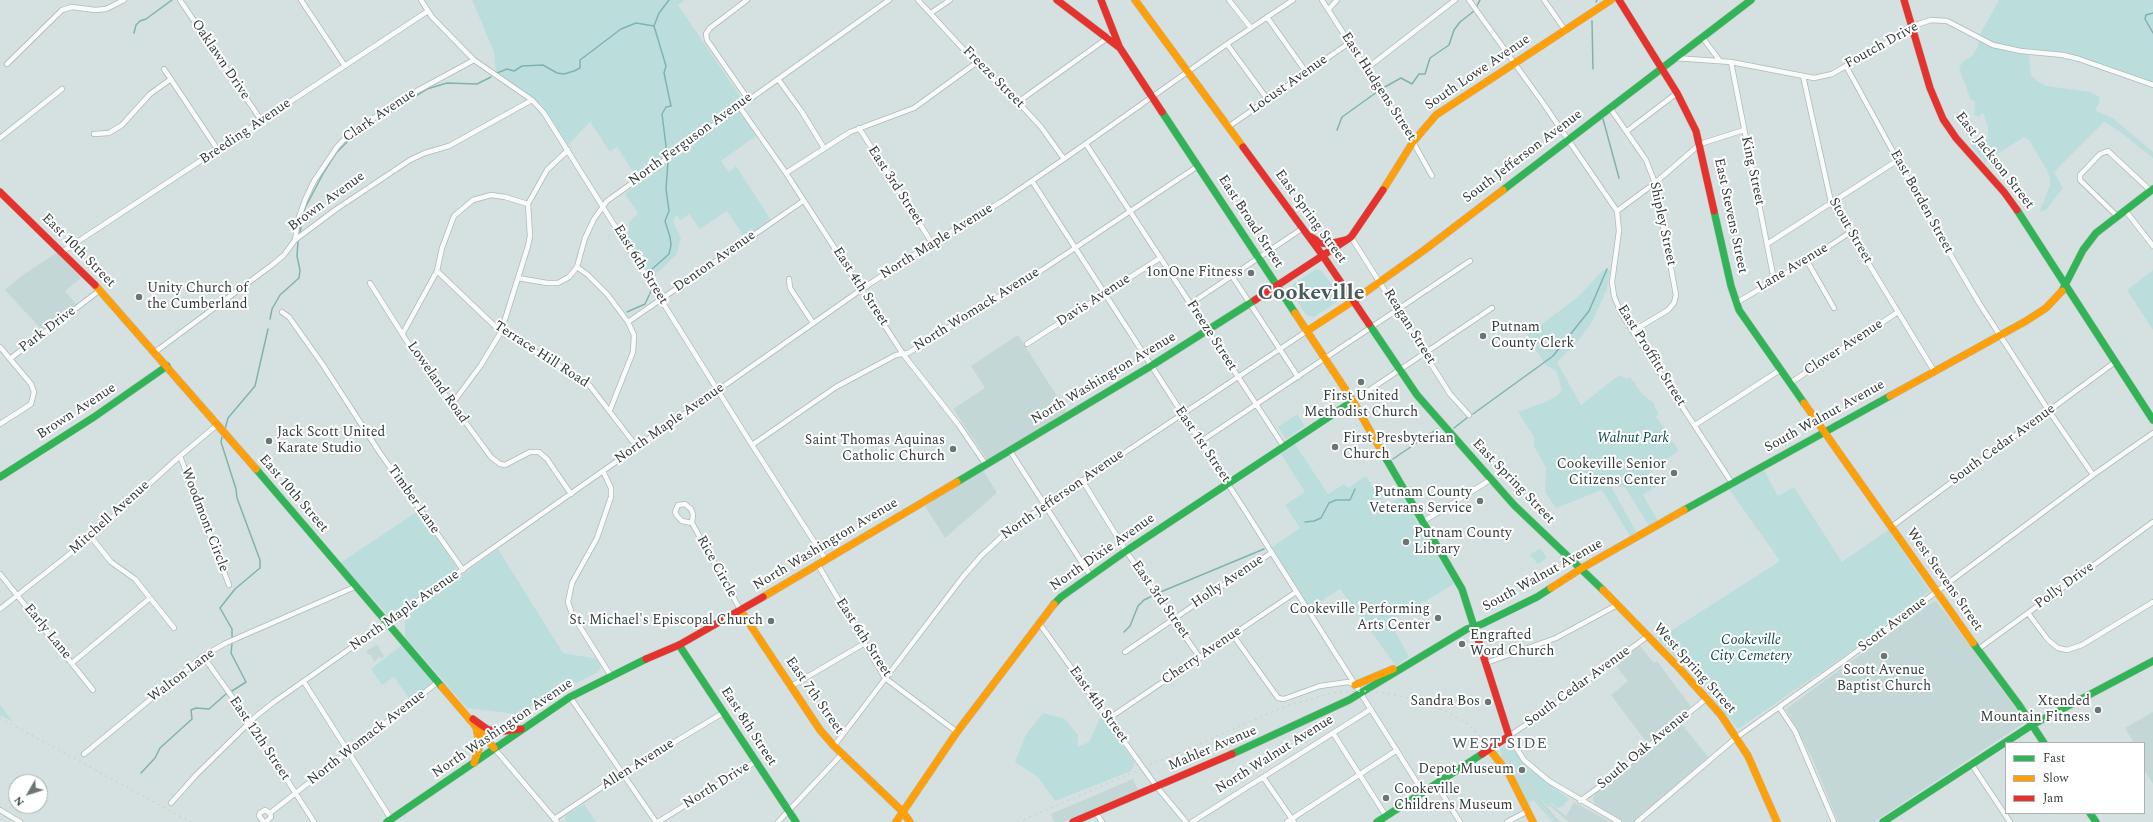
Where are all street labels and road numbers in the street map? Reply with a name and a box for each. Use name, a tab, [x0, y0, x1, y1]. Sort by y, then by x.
street label: Oaklawn Drive	[187, 17, 253, 103]
street label: Foutch Drive	[1842, 19, 1922, 73]
street label: East Hudgens Street	[1337, 30, 1419, 144]
street label: South Lowe Avenue	[1422, 32, 1534, 114]
street label: Freeze Street	[958, 43, 1028, 113]
street label: Locust Avenue	[1247, 52, 1331, 118]
street label: Clark Avenue	[340, 85, 420, 147]
street label: North Ferguson Avenue	[626, 90, 756, 190]
street label: Breeding Avenue	[197, 95, 295, 169]
street label: South Jefferson Avenue	[1460, 107, 1586, 207]
street label: East Jackson Street	[1951, 109, 2037, 213]
street label: King Street	[1736, 135, 1768, 207]
street label: East 3rd Street	[863, 143, 927, 229]
street label: East Borden Street	[1886, 147, 1956, 257]
street label: East Stevens Street	[1710, 157, 1750, 275]
street label: East Spring Street	[1270, 167, 1350, 267]
street label: Brown Avenue	[285, 169, 369, 235]
street label: East Broad Street	[1214, 172, 1286, 272]
street label: Shipley Street	[1645, 180, 1679, 268]
street label: Stout Street	[1824, 195, 1876, 267]
street label: North Maple Avenue	[878, 201, 996, 283]
street label: East 10th Street	[38, 211, 118, 291]
street label: East 6th Street	[609, 222, 671, 308]
street label: Denton Avenue	[671, 228, 759, 296]
street label: Lane Avenue	[1754, 240, 1832, 296]
street label: East 4th Street	[828, 244, 892, 330]
street label: North Womack Avenue	[911, 264, 1043, 356]
street label: Davis Avenue	[1054, 271, 1134, 331]
street label: Reagan Street	[1379, 286, 1439, 368]
street label: Freeze Street	[1182, 297, 1240, 375]
street label: East Proffitt Street	[1613, 302, 1689, 410]
street label: Park Drive	[16, 303, 80, 357]
street label: Clover Avenue	[1801, 316, 1887, 380]
street label: Terrace Hill Road	[490, 318, 592, 392]
street label: North Washington Avenue	[1029, 329, 1179, 429]
street label: Loweland Road	[403, 339, 471, 427]
street label: South Walnut Avenue	[1762, 377, 1888, 457]
street label: Brown Avenue	[34, 380, 120, 444]
street label: North Maple Avenue	[612, 380, 728, 468]
street label: South Cedar Avenue	[1947, 401, 2059, 489]
street label: East 1st Street	[1170, 404, 1234, 486]
street label: East Spring Street	[1468, 436, 1558, 528]
street label: North Jefferson Avenue	[998, 446, 1128, 544]
street label: East 10th Street	[255, 452, 331, 536]
street label: Timber Lane	[383, 462, 443, 538]
street label: Woodmont Circle	[176, 465, 232, 575]
street label: Mitchell Avenue	[66, 478, 154, 558]
street label: North Washington Avenue	[751, 495, 901, 595]
street label: North Dixie Avenue	[1047, 511, 1159, 595]
street label: West Stevens Street	[1902, 525, 1986, 635]
street label: Rice Circle	[692, 533, 740, 601]
street label: South Walnut Avenue	[1480, 536, 1606, 616]
street label: Holly Avenue	[1189, 552, 1267, 612]
street label: East 3rd Street	[1127, 558, 1193, 642]
street label: Polly Drive	[2032, 559, 2098, 613]
street label: North Maple Avenue	[347, 567, 463, 655]
street label: Scott Avenue	[1855, 594, 1931, 656]
street label: East 6th Street	[831, 595, 895, 681]
street label: Early Lane	[20, 601, 74, 663]
street label: West Spring Street	[1649, 620, 1739, 718]
street label: Cherry Avenue	[1159, 623, 1245, 689]
street label: South Cedar Avenue	[1522, 643, 1634, 731]
street label: Walton Lane	[145, 645, 219, 707]
street label: East 7th Street	[781, 654, 847, 738]
street label: East 4th Street	[1065, 663, 1131, 747]
street label: North Washington Avenue	[430, 676, 576, 782]
street label: East 8th Street	[716, 684, 780, 770]
street label: North Womack Avenue	[305, 687, 429, 789]
street label: East 12th Street	[225, 694, 293, 784]
street label: South Oak Avenue	[1594, 706, 1694, 794]
street label: North Walnut Avenue	[1213, 712, 1337, 798]
street label: Mahler Avenue	[1166, 723, 1260, 775]
street label: Allen Avenue	[598, 736, 678, 794]
street label: North Drive	[681, 759, 753, 813]

